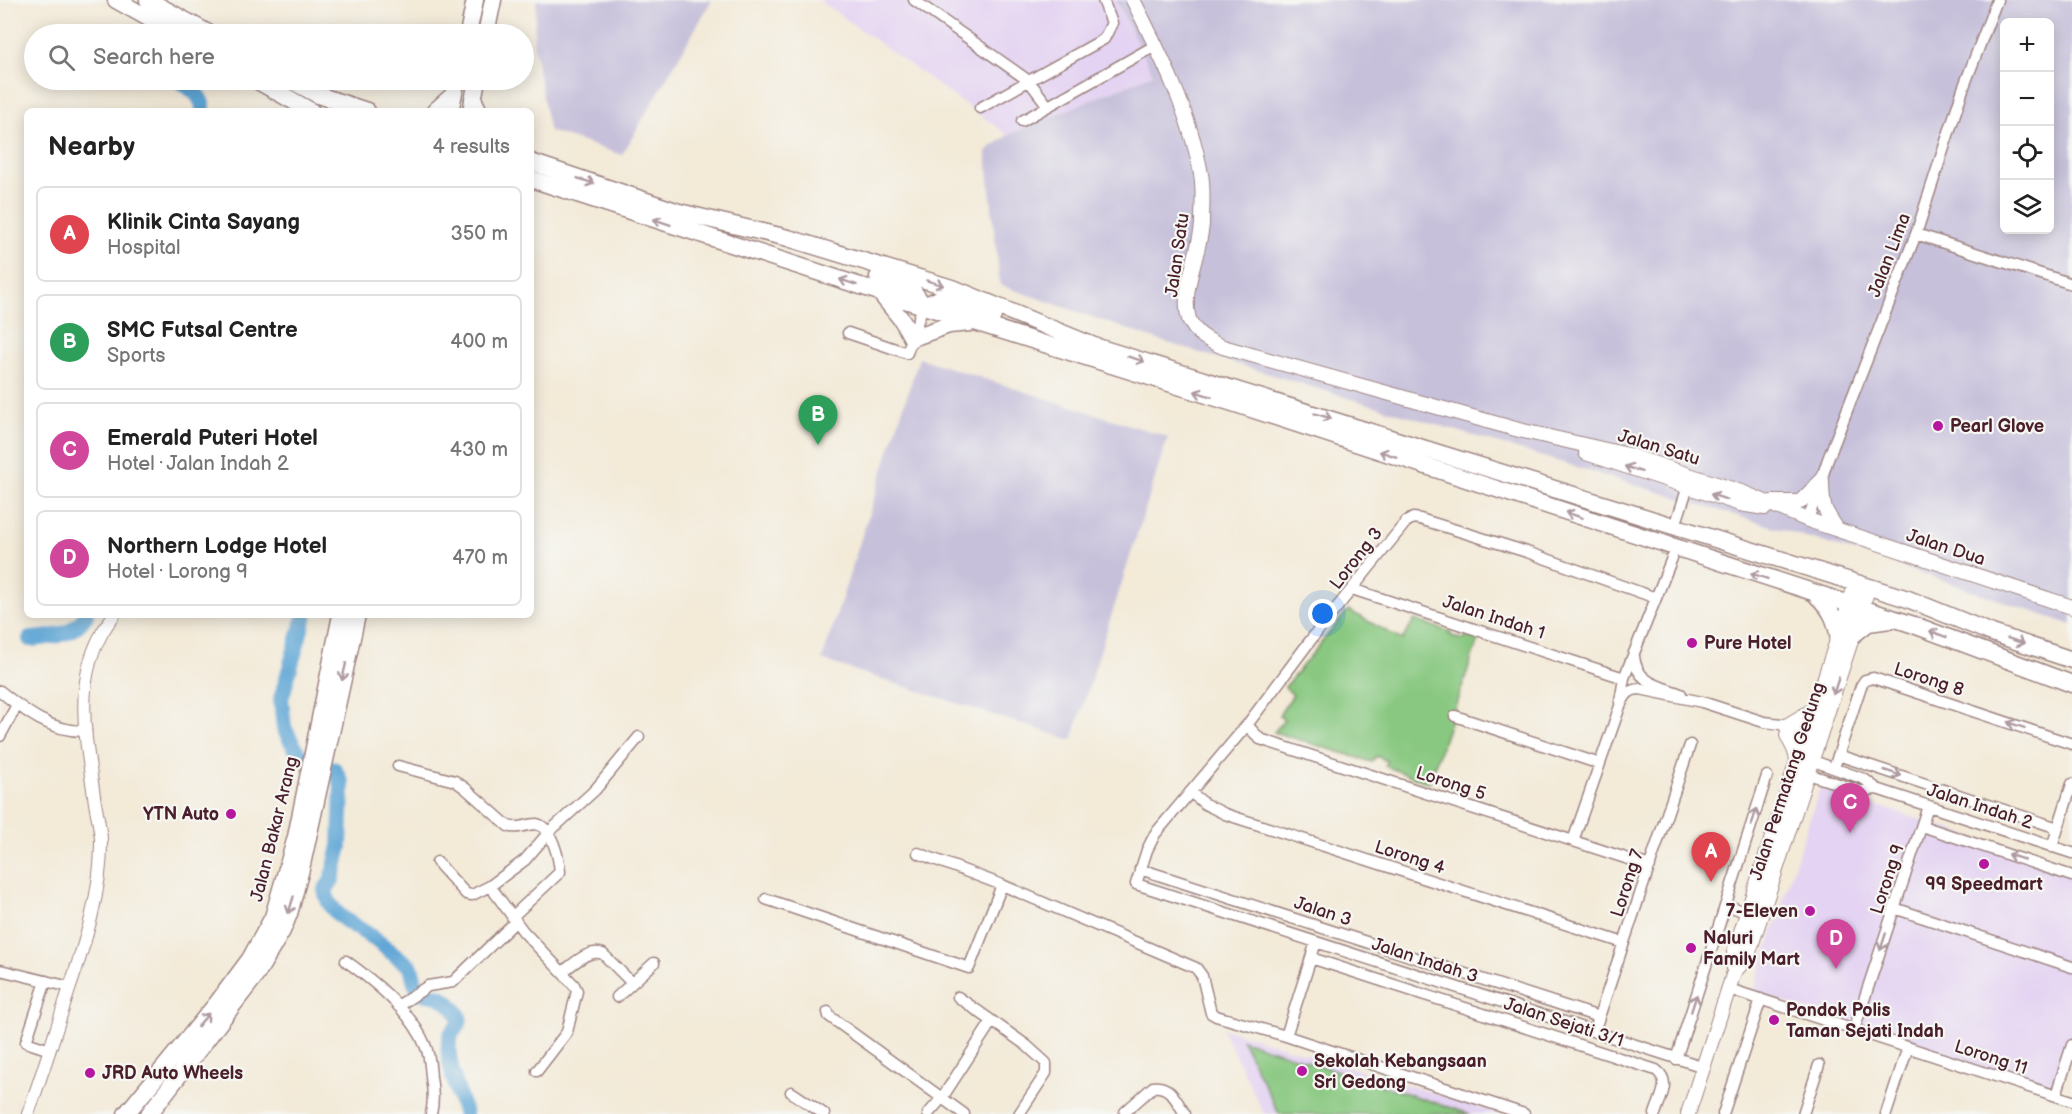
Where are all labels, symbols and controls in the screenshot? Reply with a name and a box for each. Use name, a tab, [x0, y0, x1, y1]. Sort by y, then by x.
map controls	[2000, 18, 2054, 234]
button: +	[2000, 18, 2054, 72]
search box	[24, 24, 534, 90]
icon: search	[45, 41, 78, 74]
text: Search here	[93, 44, 215, 71]
button: −	[2000, 72, 2054, 126]
button: locate	[2000, 126, 2054, 180]
text: Nearby	[48, 132, 135, 163]
text: 4 results	[432, 135, 510, 159]
one-way arrow	[576, 176, 595, 187]
button: layers	[2000, 180, 2054, 234]
text: Klinik Cinta Sayang	[107, 209, 300, 236]
street label: Jalan Lima	[1864, 210, 1915, 300]
street label: Jalan Satu	[1161, 212, 1194, 298]
one-way arrow	[653, 215, 672, 226]
text: A	[63, 222, 76, 246]
text: 350 m	[451, 222, 508, 246]
text: Hospital	[107, 236, 180, 260]
one-way arrow	[839, 275, 858, 286]
one-way arrow	[925, 278, 944, 289]
text: SMC Futsal Centre	[107, 317, 298, 344]
text: B	[62, 330, 77, 354]
text: 400 m	[450, 330, 508, 354]
text: Sports	[107, 344, 165, 368]
one-way arrow	[1127, 354, 1146, 365]
one-way arrow	[1194, 387, 1213, 398]
pin: B	[798, 396, 838, 445]
one-way arrow	[1313, 411, 1332, 422]
place label: Pearl Glove	[1950, 416, 2044, 437]
marker: Pearl Glove	[1931, 419, 1945, 433]
text: Emerald Puteri Hotel	[107, 425, 318, 452]
street label: Jalan Satu	[1615, 425, 1702, 470]
text: C	[62, 438, 77, 462]
text: 430 m	[450, 438, 508, 462]
one-way arrow	[1379, 448, 1398, 459]
text: Hotel · Jalan Indah 2	[107, 452, 289, 476]
one-way arrow	[1624, 463, 1643, 474]
one-way arrow	[1710, 491, 1729, 502]
one-way arrow	[1565, 509, 1584, 520]
street label: Lorong 3	[1326, 523, 1387, 593]
street label: Jalan Dua	[1904, 525, 1988, 570]
text: Northern Lodge Hotel	[107, 533, 327, 560]
text: D	[63, 546, 76, 570]
text: 470 m	[452, 546, 508, 570]
text: Hotel · Lorong 9	[107, 560, 248, 584]
one-way arrow	[1750, 569, 1769, 580]
street label: Jalan Indah 1	[1440, 591, 1548, 644]
your location	[1308, 599, 1337, 628]
one-way arrow	[1930, 628, 1948, 639]
place label: Pure Hotel	[1704, 633, 1792, 654]
marker: Pure Hotel	[1685, 636, 1699, 650]
one-way arrow	[2006, 636, 2025, 647]
street label: Lorong 8	[1891, 658, 1966, 701]
one-way arrow	[338, 662, 350, 681]
one-way arrow	[1830, 676, 1841, 695]
street label: Jalan Permatang Gedung	[1746, 680, 1829, 883]
one-way arrow	[2008, 719, 2026, 730]
street label: Jalan Bakar Arang	[246, 754, 303, 904]
street label: Lorong 5	[1413, 762, 1488, 805]
one-way arrow	[1883, 769, 1902, 780]
street label: Jalan Indah 2	[1924, 779, 2036, 834]
pin: C	[1830, 784, 1870, 833]
place label: YTN Auto	[143, 804, 219, 825]
marker: YTN Auto	[224, 807, 238, 821]
one-way arrow	[1749, 808, 1760, 827]
pin: A	[1692, 832, 1730, 882]
street label: Lorong 4	[1372, 836, 1448, 879]
street label: Lorong 9	[1866, 842, 1909, 917]
street label: Lorong 7	[1607, 846, 1648, 920]
one-way arrow	[2008, 851, 2026, 862]
marker: 99 Speedmart	[1977, 857, 1991, 871]
place label: 99 Speedmart	[1925, 874, 2043, 895]
street label: Jalan 3	[1291, 892, 1354, 931]
one-way arrow	[285, 895, 296, 914]
place label: 7-Eleven	[1726, 901, 1798, 922]
marker: 7-Eleven	[1803, 904, 1817, 918]
pin: D	[1816, 920, 1856, 969]
place label: Naluri Family Mart	[1703, 928, 1800, 970]
one-way arrow	[1877, 932, 1888, 950]
street label: Jalan Indah 3	[1369, 933, 1481, 988]
marker: Naluri Family Mart	[1684, 941, 1698, 955]
street label: Jalan Sejati 3/1	[1501, 993, 1626, 1052]
one-way arrow	[1689, 994, 1700, 1013]
place label: Pondok Polis Taman Sejati Indah	[1786, 1000, 1944, 1042]
one-way arrow	[196, 1013, 210, 1028]
marker: Pondok Polis Taman Sejati Indah	[1767, 1013, 1781, 1027]
street label: Lorong 11	[1952, 1036, 2030, 1079]
place label: Sekolah Kebangsaan Sri Gedong	[1314, 1051, 1487, 1093]
place label: JRD Auto Wheels	[102, 1063, 243, 1084]
marker: Sekolah Kebangsaan Sri Gedong	[1295, 1064, 1309, 1078]
marker: JRD Auto Wheels	[83, 1066, 97, 1080]

